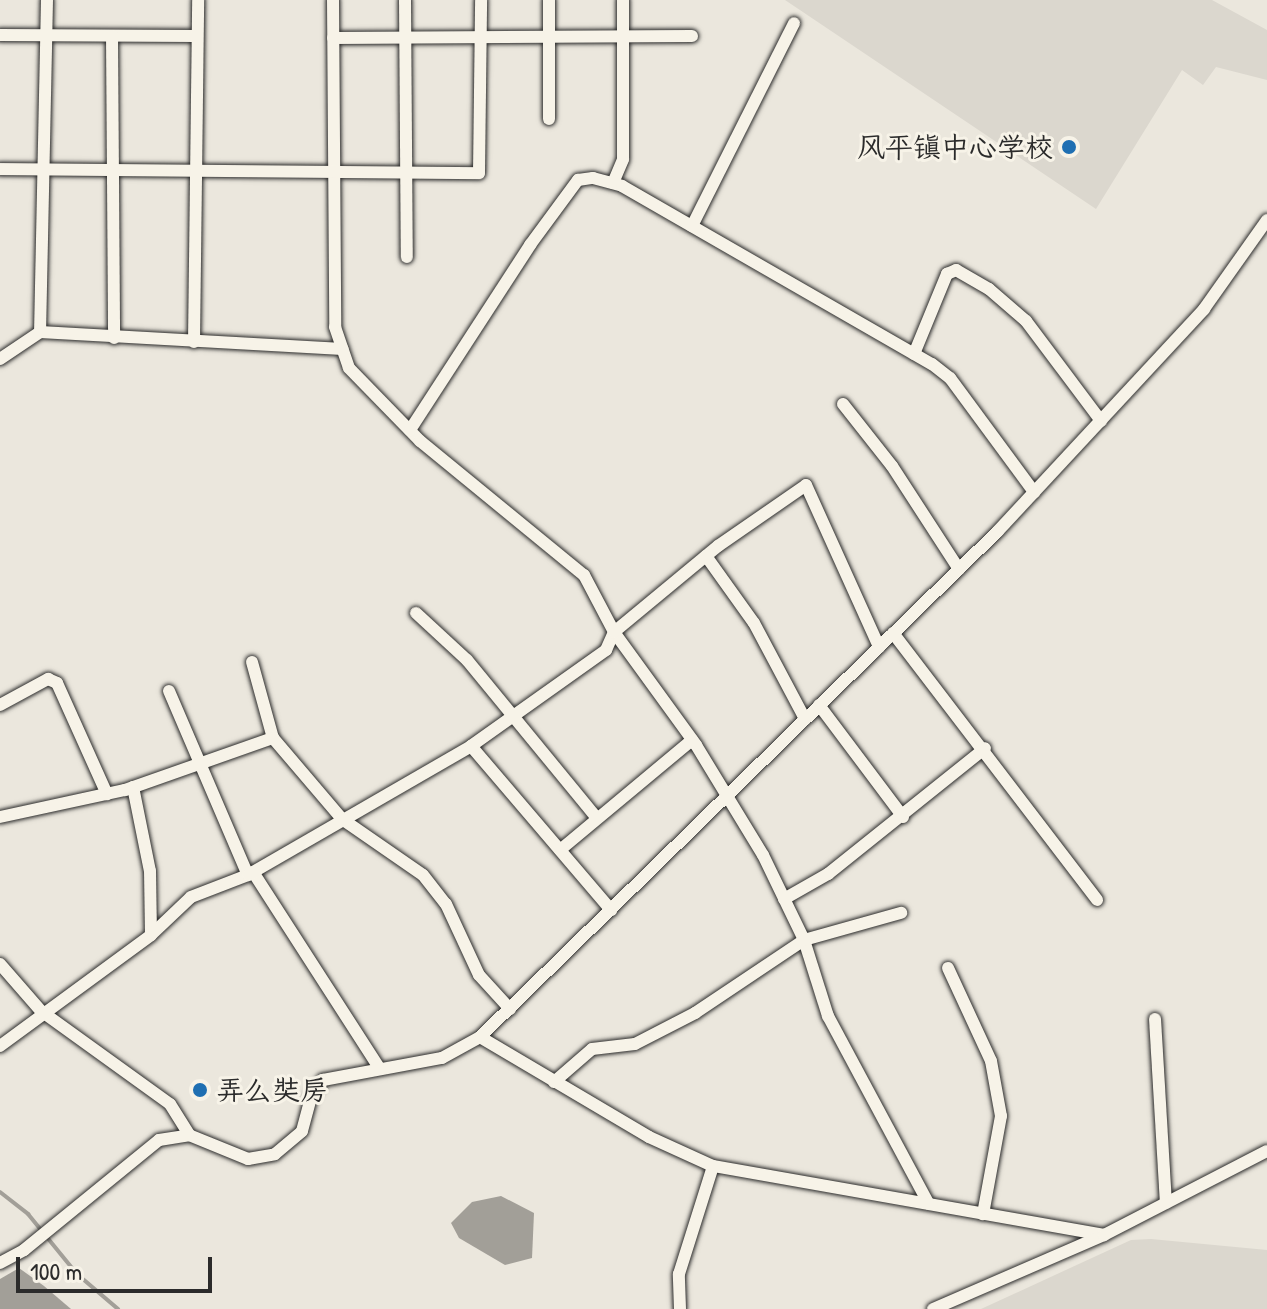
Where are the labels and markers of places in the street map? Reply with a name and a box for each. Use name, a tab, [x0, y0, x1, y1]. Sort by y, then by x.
place label: 风平镇中心学校	[857, 130, 1053, 164]
marker: 风平镇中心学校	[1060, 138, 1078, 156]
place label: 弄么奘房	[216, 1073, 328, 1107]
marker: 弄么奘房	[191, 1081, 209, 1099]

